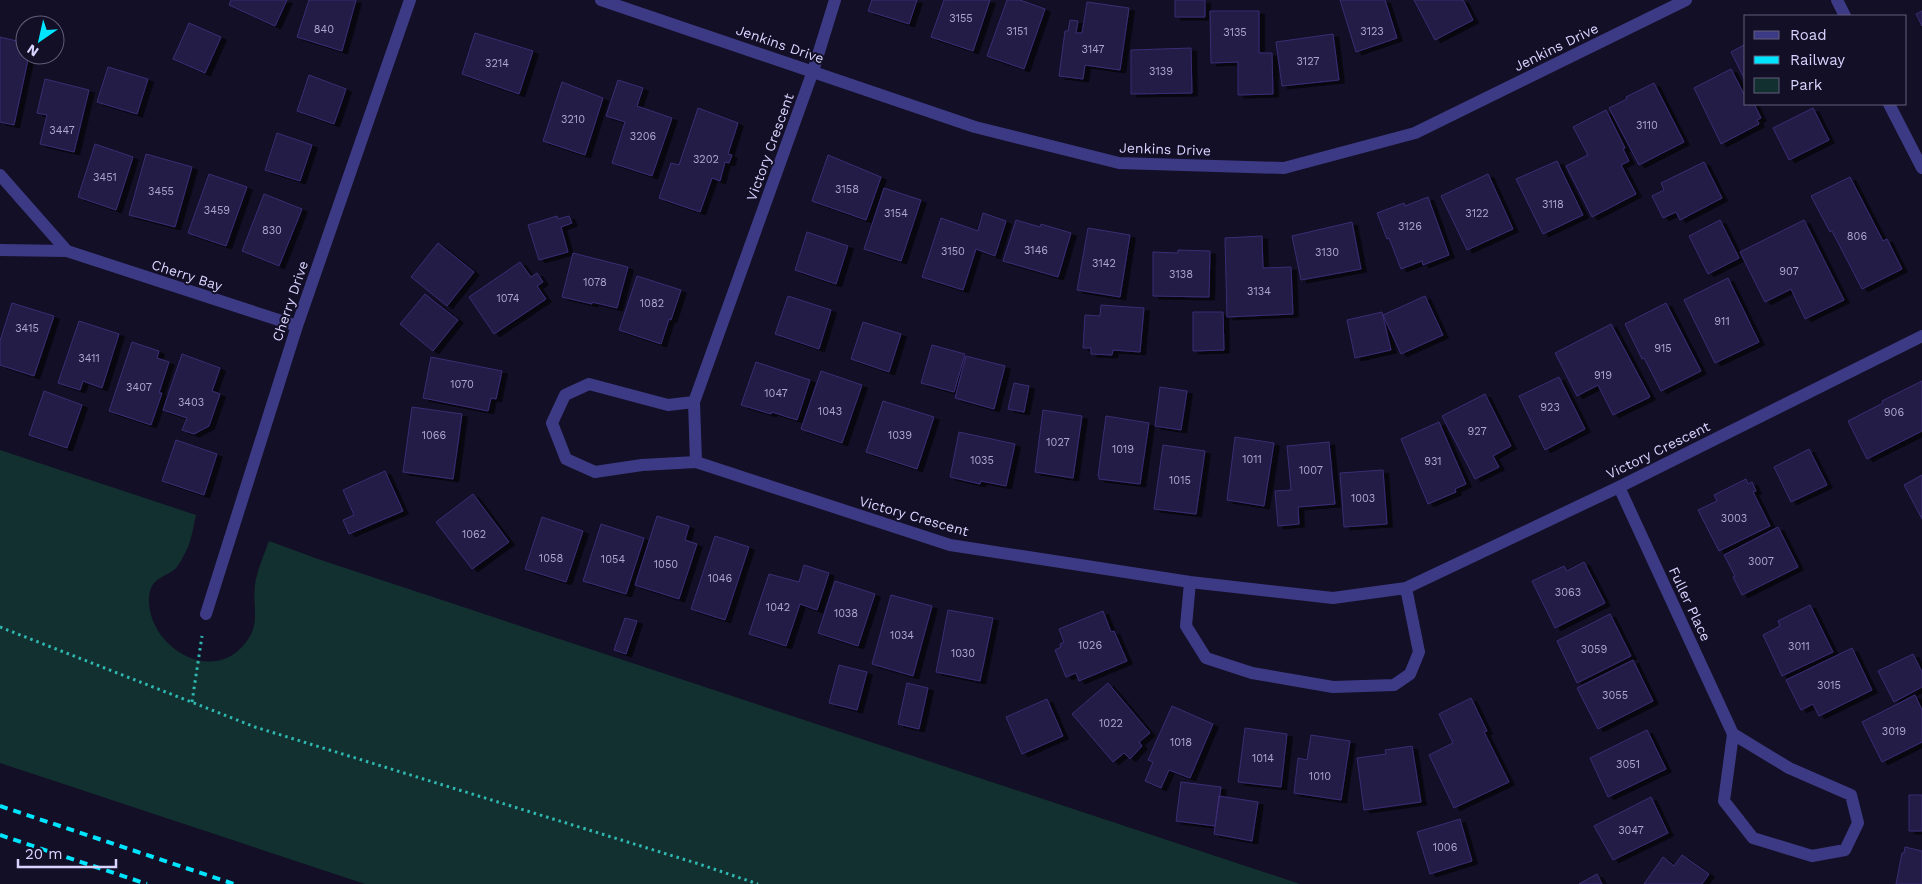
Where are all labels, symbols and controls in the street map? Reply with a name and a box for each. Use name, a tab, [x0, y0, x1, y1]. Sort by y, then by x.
house number: 3155	[949, 12, 973, 25]
north arrow	[15, 15, 65, 65]
legend	[1744, 15, 1907, 105]
street label: Jenkins Drive	[1511, 20, 1601, 74]
street label: Jenkins Drive	[734, 21, 826, 67]
house number: 840	[314, 23, 334, 36]
house number: 3151	[1006, 25, 1028, 38]
house number: 3123	[1360, 25, 1384, 38]
house number: 3135	[1223, 26, 1247, 39]
text: Road	[1790, 26, 1827, 44]
text: N	[24, 41, 42, 60]
house number: 3147	[1081, 43, 1105, 56]
text: Railway	[1790, 51, 1845, 69]
house number: 3127	[1296, 55, 1320, 68]
house number: 3214	[485, 57, 509, 70]
house number: 3139	[1149, 65, 1173, 78]
text: Park	[1790, 76, 1823, 94]
street label: Victory Crescent	[743, 91, 797, 203]
house number: 3210	[561, 113, 585, 126]
house number: 3110	[1636, 119, 1658, 132]
house number: 3447	[49, 124, 75, 137]
house number: 3206	[630, 130, 656, 143]
street label: Jenkins Drive	[1119, 139, 1211, 159]
house number: 3202	[693, 153, 719, 166]
house number: 3451	[93, 171, 117, 184]
house number: 3158	[835, 183, 859, 196]
house number: 3455	[148, 185, 174, 198]
house number: 3118	[1542, 198, 1564, 211]
house number: 3459	[204, 204, 230, 217]
house number: 3154	[884, 207, 908, 220]
house number: 3122	[1465, 207, 1489, 220]
house number: 3126	[1398, 220, 1422, 233]
house number: 830	[262, 224, 282, 237]
house number: 806	[1847, 230, 1867, 243]
house number: 3146	[1024, 244, 1048, 257]
house number: 3150	[941, 245, 965, 258]
house number: 3130	[1315, 246, 1339, 259]
street label: Cherry Bay	[150, 256, 225, 294]
house number: 3142	[1092, 257, 1116, 270]
street label: Cherry Drive	[269, 259, 311, 343]
house number: 907	[1779, 265, 1799, 278]
house number: 3138	[1169, 268, 1193, 281]
house number: 1078	[583, 276, 607, 289]
house number: 3134	[1247, 285, 1271, 298]
house number: 1074	[496, 292, 520, 305]
house number: 1082	[640, 297, 664, 310]
house number: 911	[1714, 315, 1730, 328]
house number: 3415	[15, 322, 39, 335]
house number: 915	[1654, 342, 1672, 355]
house number: 3411	[78, 352, 100, 365]
house number: 919	[1594, 369, 1612, 382]
house number: 1070	[450, 378, 474, 391]
house number: 3407	[126, 381, 152, 394]
house number: 1047	[764, 387, 788, 400]
house number: 3403	[178, 396, 204, 409]
house number: 923	[1540, 401, 1560, 414]
house number: 1043	[818, 405, 842, 418]
house number: 906	[1884, 406, 1904, 419]
street label: Victory Crescent	[1604, 418, 1712, 482]
house number: 927	[1467, 425, 1487, 438]
house number: 1066	[422, 429, 447, 442]
house number: 1039	[888, 429, 912, 442]
house number: 1027	[1046, 436, 1070, 449]
house number: 1019	[1112, 443, 1134, 456]
house number: 1011	[1242, 453, 1262, 466]
house number: 1035	[970, 454, 994, 467]
house number: 931	[1424, 455, 1442, 468]
house number: 1007	[1299, 464, 1323, 477]
house number: 1015	[1169, 474, 1191, 487]
house number: 1003	[1351, 492, 1375, 505]
street label: Victory Crescent	[857, 493, 971, 539]
house number: 3003	[1721, 512, 1747, 525]
house number: 1062	[462, 528, 486, 541]
house number: 1058	[539, 552, 563, 565]
house number: 1054	[601, 553, 625, 566]
house number: 3007	[1748, 555, 1774, 568]
house number: 1050	[654, 558, 678, 571]
street label: Fuller Place	[1666, 564, 1714, 644]
house number: 1046	[708, 572, 733, 585]
house number: 3063	[1555, 586, 1581, 599]
house number: 1042	[766, 601, 790, 614]
house number: 1038	[834, 607, 858, 620]
house number: 1034	[890, 629, 914, 642]
house number: 1026	[1078, 639, 1102, 652]
house number: 3011	[1788, 640, 1810, 653]
house number: 3059	[1581, 643, 1607, 656]
house number: 1030	[951, 647, 975, 660]
house number: 3015	[1817, 679, 1841, 692]
house number: 3055	[1602, 689, 1628, 702]
house number: 1022	[1099, 717, 1123, 730]
house number: 3019	[1882, 725, 1906, 738]
house number: 1018	[1170, 736, 1192, 749]
house number: 1014	[1252, 752, 1274, 765]
house number: 3051	[1616, 758, 1640, 771]
house number: 1010	[1309, 770, 1331, 783]
house number: 3047	[1618, 824, 1644, 837]
scale bar	[18, 836, 115, 868]
house number: 1006	[1433, 841, 1458, 854]
text: 20 m	[25, 845, 63, 863]

